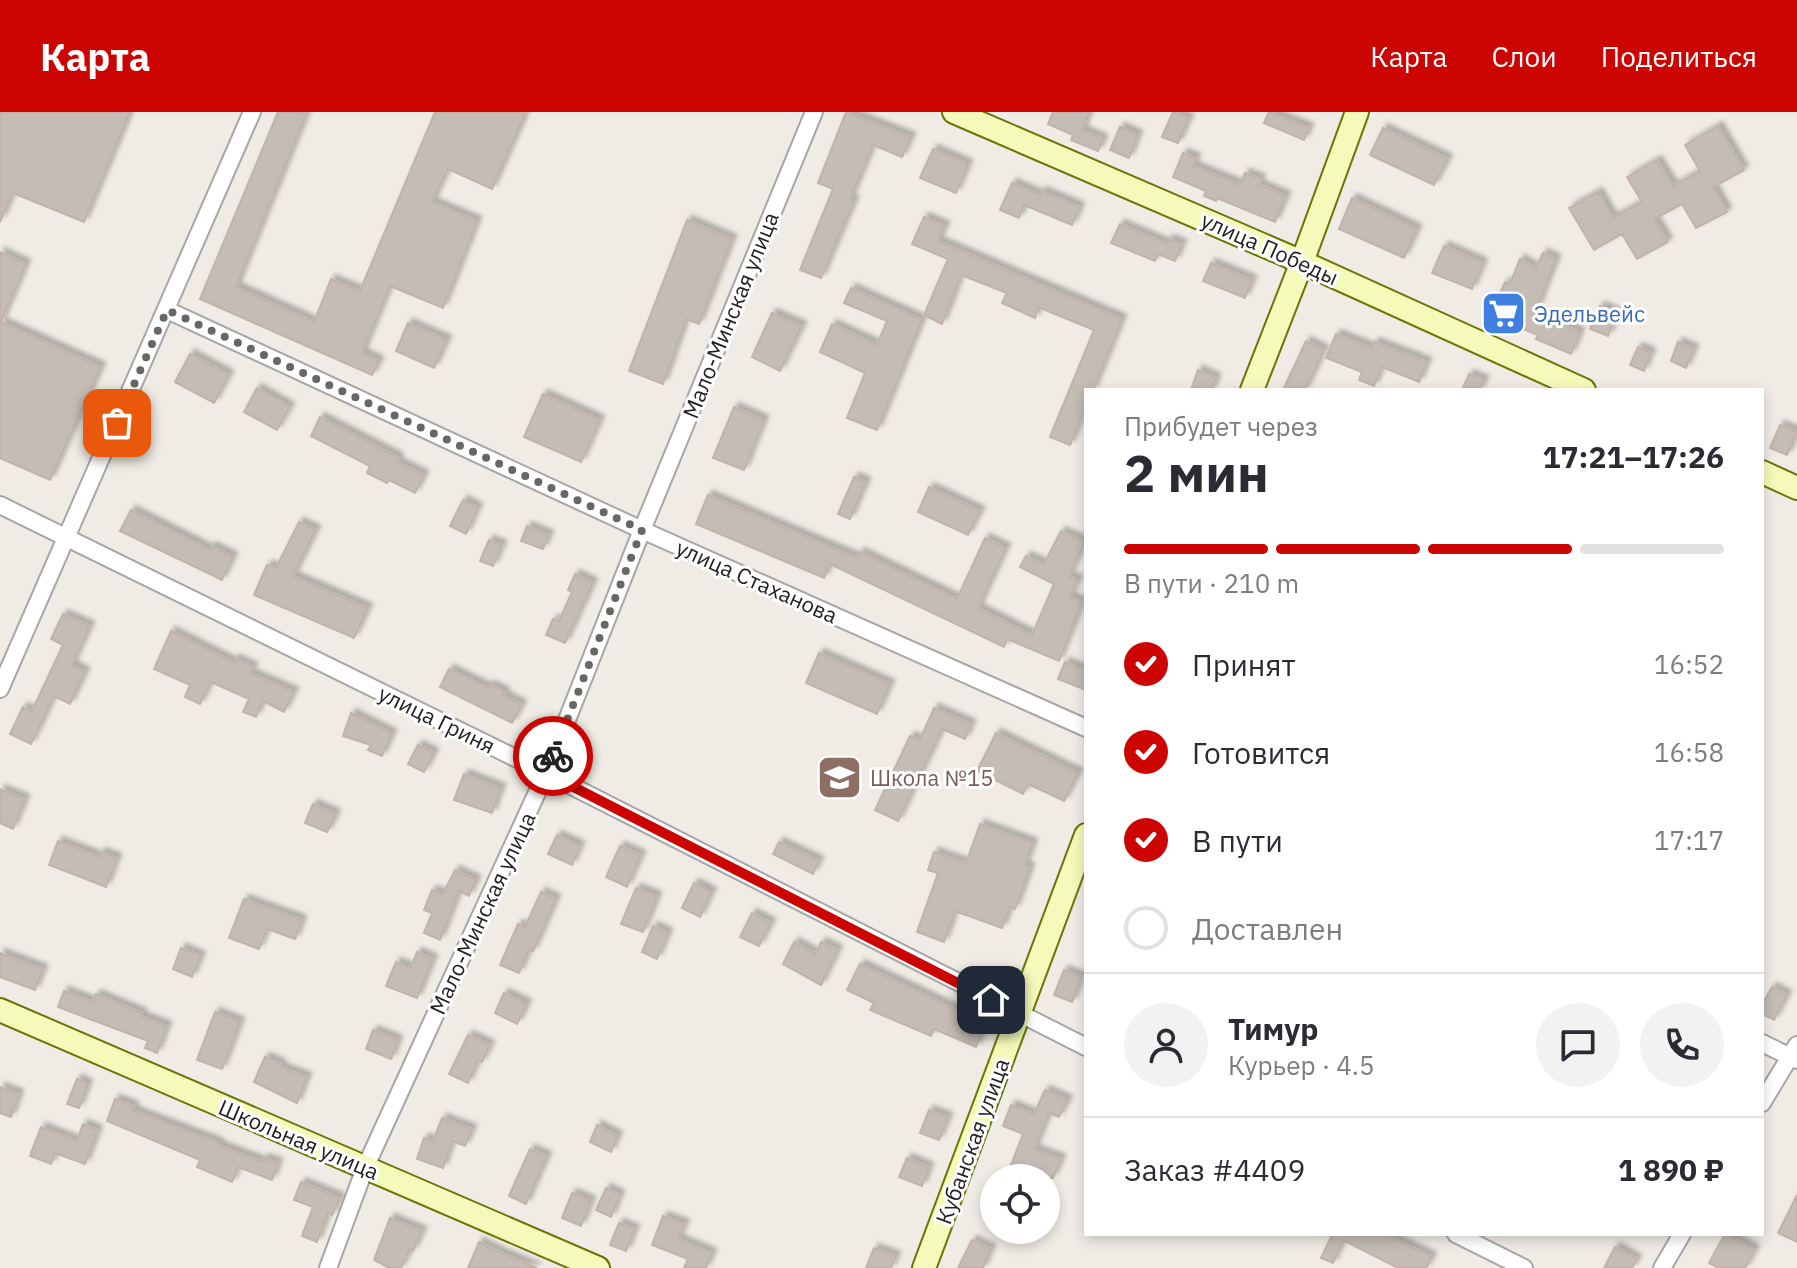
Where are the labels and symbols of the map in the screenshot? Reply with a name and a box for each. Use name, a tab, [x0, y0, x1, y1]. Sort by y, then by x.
street label: улица Победы	[1197, 205, 1343, 291]
street label: Мало-Минская улица	[675, 207, 785, 422]
supermarket icon: Эдельвейс	[1479, 289, 1527, 337]
place label: Эдельвейс	[1534, 299, 1645, 328]
pin	[83, 389, 151, 457]
street label: улица Стаханова	[672, 532, 842, 630]
street label: улица Гриня	[374, 678, 500, 760]
courier	[513, 716, 593, 796]
school or university icon: Школа №15	[815, 753, 863, 801]
place label: Школа №15	[870, 763, 993, 792]
street label: Мало-Минская улица	[422, 807, 542, 1019]
pin	[957, 966, 1025, 1034]
street label: Кубанская улица	[929, 1054, 1016, 1228]
street label: Школьная улица	[214, 1092, 384, 1186]

